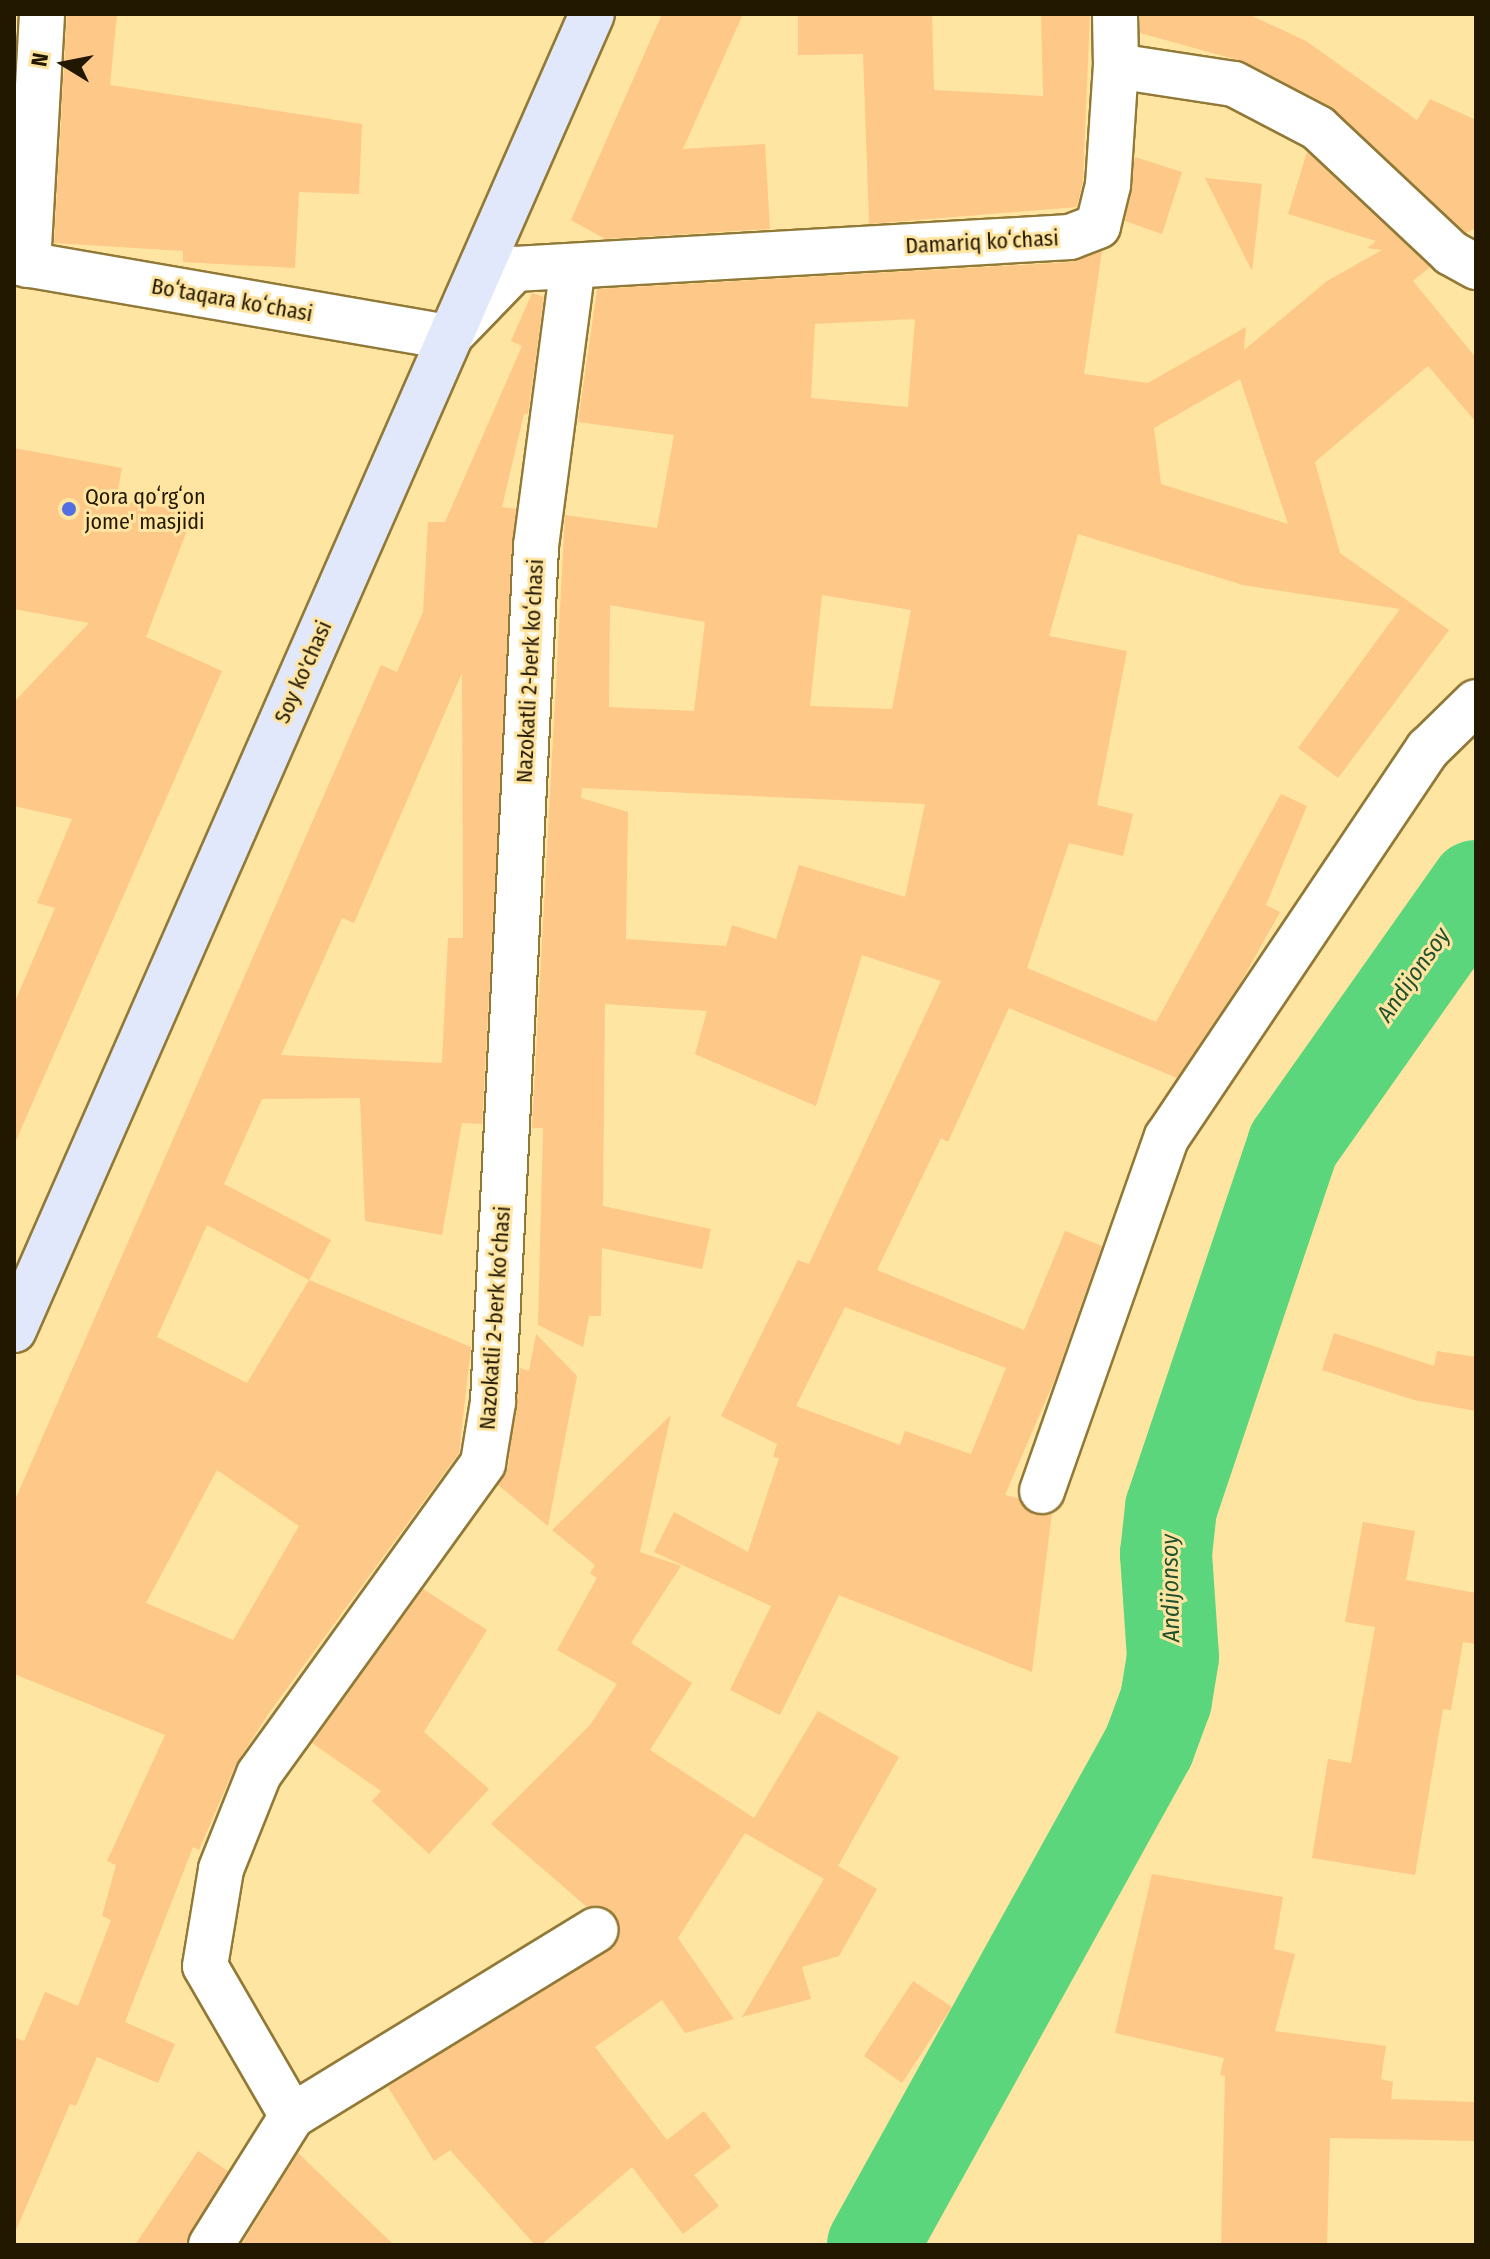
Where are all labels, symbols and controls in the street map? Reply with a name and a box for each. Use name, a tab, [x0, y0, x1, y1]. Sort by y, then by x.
north arrow	[24, 24, 104, 104]
text: N	[25, 51, 54, 69]
street label: Damariq koʻchasi	[905, 225, 1059, 259]
street label: Boʻtaqara koʻchasi	[149, 273, 315, 327]
place label: Qora qoʻrgʻon jome' masjidi	[85, 483, 206, 534]
marker: Qora qoʻrgʻon jome' masjidi	[60, 500, 78, 518]
street label: Nazokatli 2-berk koʻchasi	[511, 558, 549, 784]
street label: Soy ko'chasi	[269, 617, 337, 727]
water label: Andijonsoy	[1371, 922, 1457, 1028]
street label: Nazokatli 2-berk koʻchasi	[474, 1205, 516, 1431]
water label: Andijonsoy	[1156, 1534, 1186, 1642]

